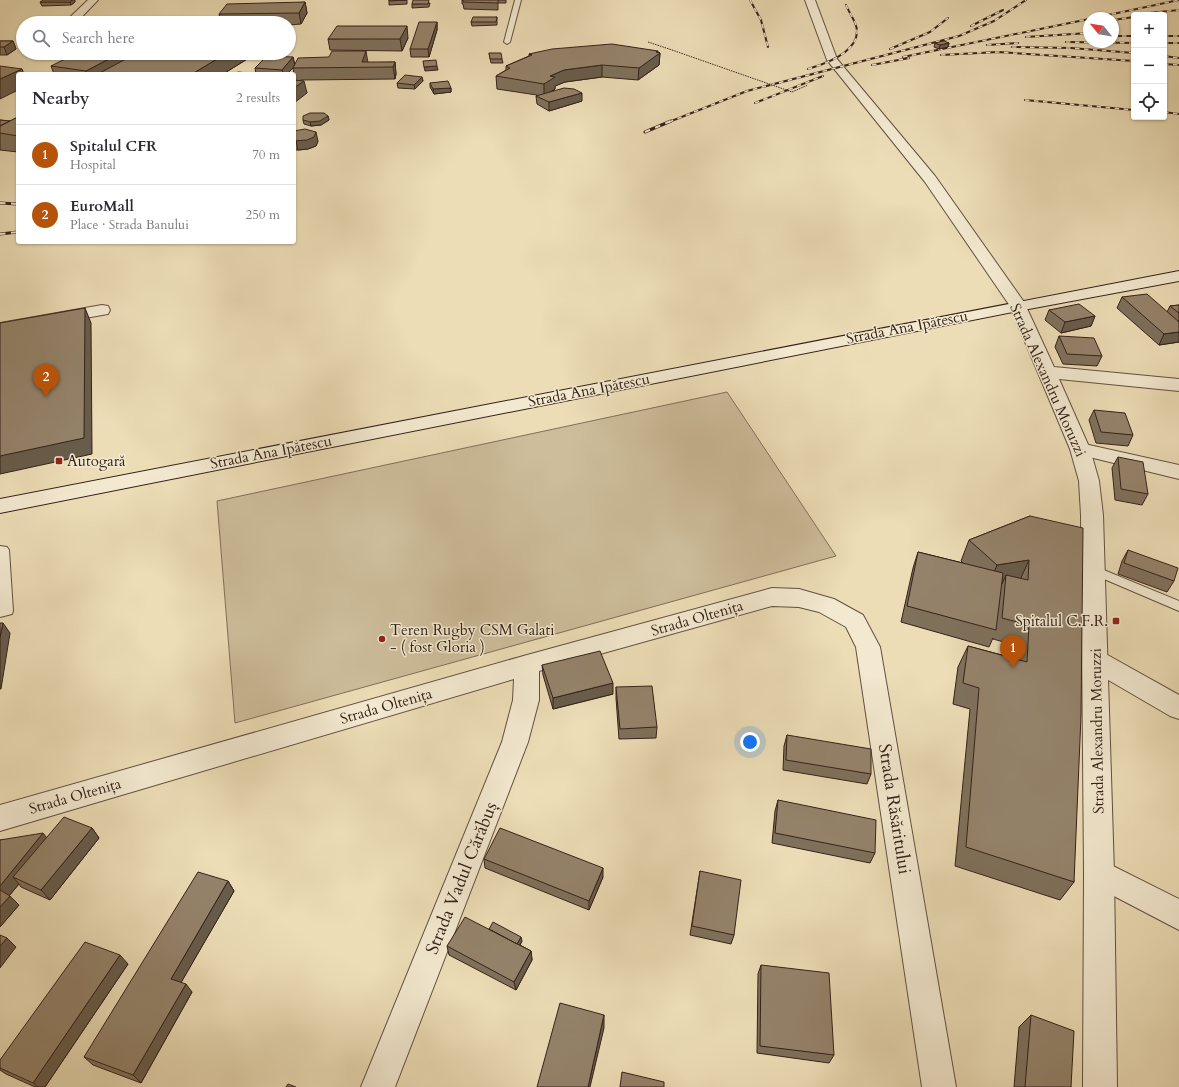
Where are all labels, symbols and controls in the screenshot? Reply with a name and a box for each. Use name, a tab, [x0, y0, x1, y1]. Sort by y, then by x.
north arrow	[1083, 12, 1119, 48]
map controls	[1131, 12, 1167, 120]
button: +	[1131, 12, 1167, 48]
search box	[16, 16, 296, 60]
icon: search	[30, 27, 52, 49]
text: Search here	[62, 28, 135, 48]
button: −	[1131, 48, 1167, 84]
button: locate	[1131, 84, 1167, 120]
text: Nearby	[32, 87, 89, 110]
text: 2 results	[236, 89, 280, 107]
text: Spitalul CFR	[70, 136, 157, 156]
text: 1	[42, 146, 48, 164]
text: 70 m	[252, 146, 280, 164]
text: Hospital	[70, 156, 116, 174]
text: EuroMall	[70, 196, 134, 216]
text: 2	[42, 206, 48, 224]
text: 250 m	[246, 206, 280, 224]
text: Place · Strada Banului	[70, 216, 189, 234]
street label: Strada Alexandru Moruzzi	[1005, 300, 1091, 460]
street label: Strada Ana Ipătescu	[844, 305, 970, 349]
pin: 2	[33, 364, 59, 397]
street label: Strada Ana Ipătescu	[526, 368, 652, 412]
street label: Strada Ana Ipătescu	[208, 430, 334, 474]
place label: Autogară	[67, 451, 126, 471]
marker: Autogară	[54, 456, 64, 466]
street label: Strada Oltenița	[649, 595, 746, 641]
place label: Spitalul C.F.R.	[1015, 611, 1108, 631]
marker: Spitalul C.F.R.	[1111, 616, 1121, 626]
place label: Teren Rugby CSM Galati - ( fost Gloria )	[390, 620, 554, 657]
marker: Teren Rugby CSM Galati - ( fost Gloria )	[377, 634, 387, 644]
pin: 1	[1000, 635, 1026, 668]
street label: Strada Alexandru Moruzzi	[1086, 648, 1108, 814]
street label: Strada Oltenița	[338, 683, 435, 729]
your location	[740, 732, 760, 752]
street label: Strada Răsăritului	[872, 742, 917, 876]
street label: Strada Oltenița	[27, 773, 124, 819]
street label: Strada Vadul Cărăbuș	[419, 798, 503, 958]

